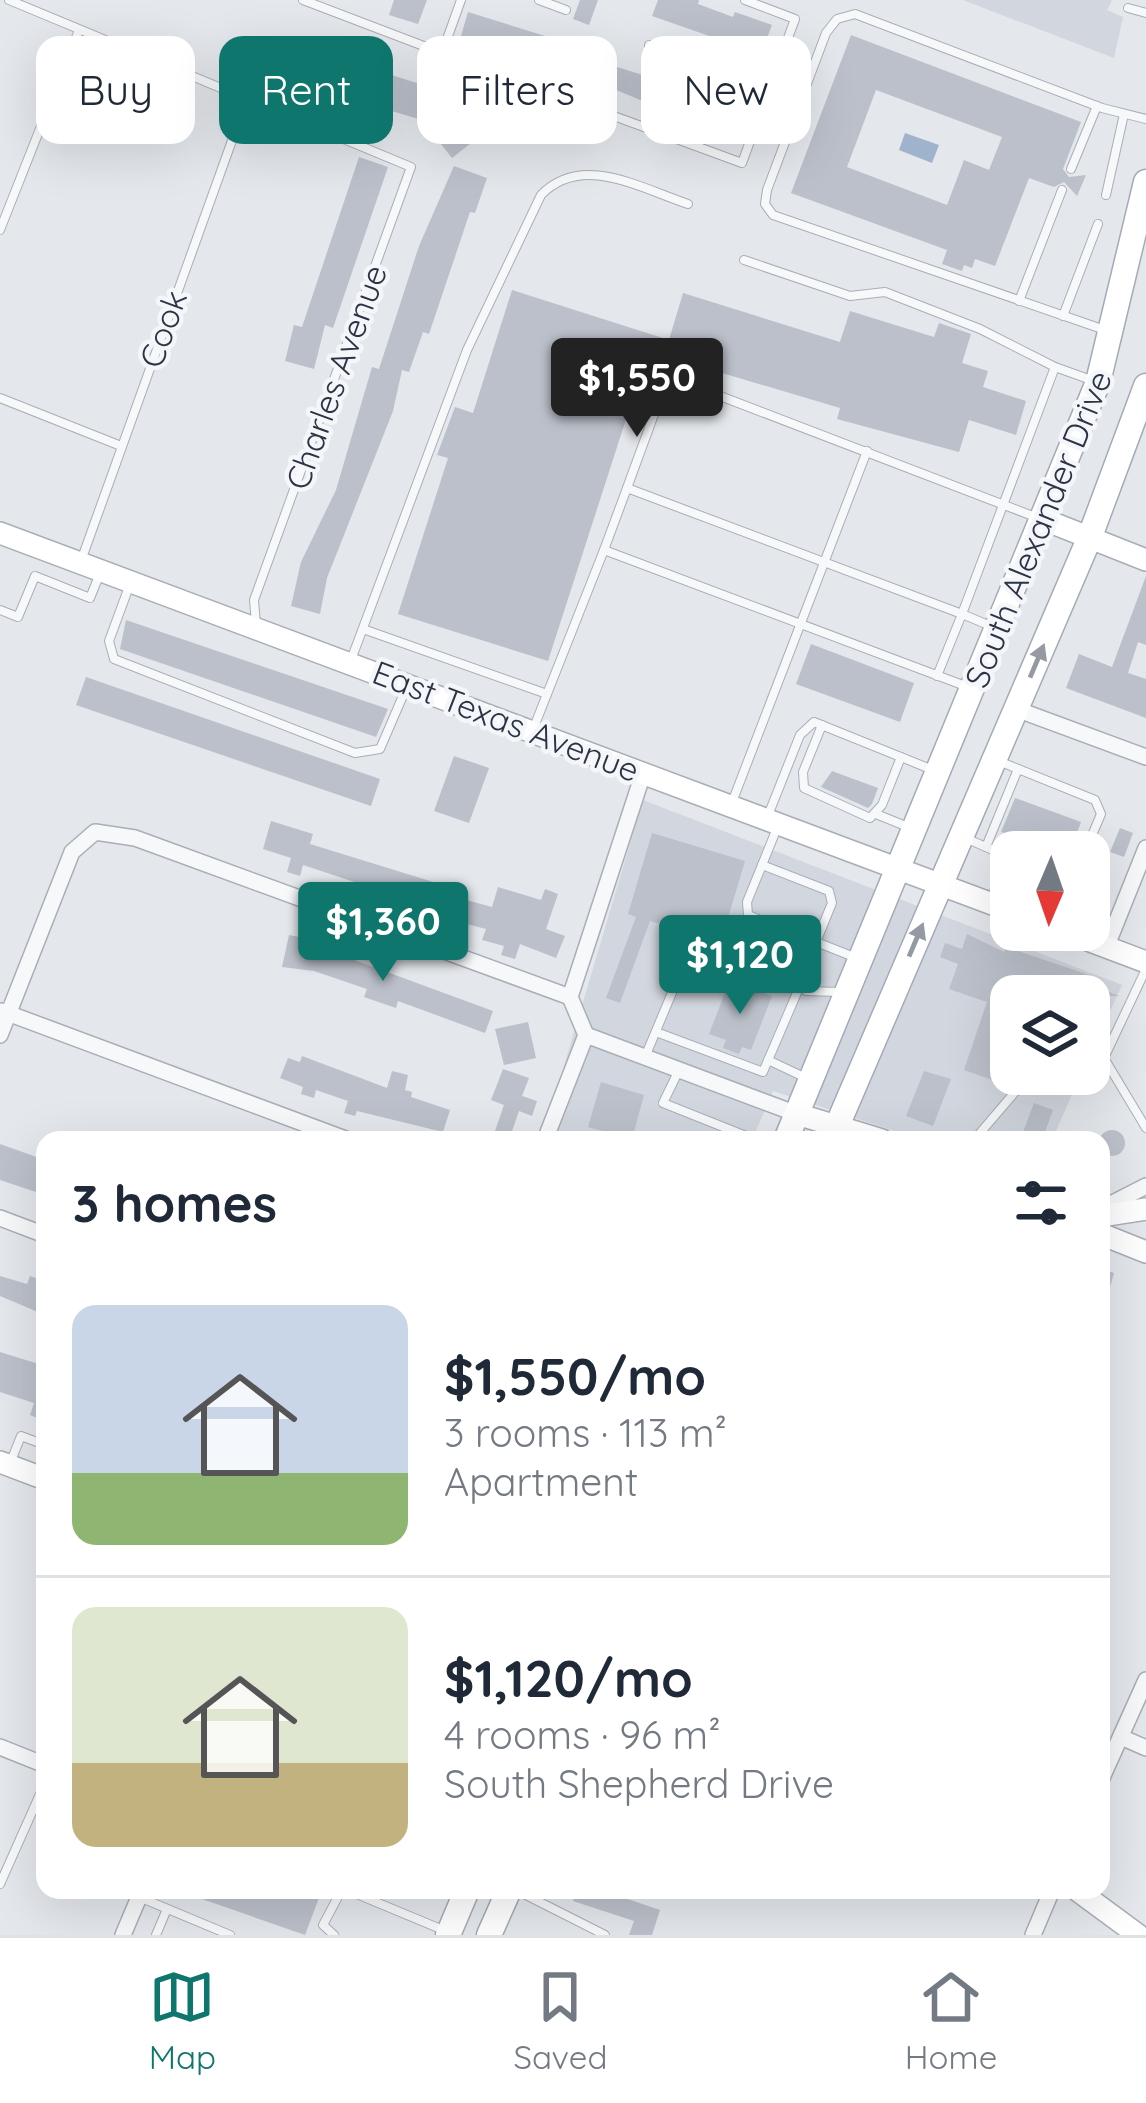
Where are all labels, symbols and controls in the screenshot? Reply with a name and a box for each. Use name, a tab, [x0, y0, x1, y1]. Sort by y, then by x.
chip: Buy	[36, 36, 195, 144]
chip: Rent	[219, 36, 393, 144]
chip: Filters	[417, 36, 617, 144]
chip: New	[641, 36, 811, 144]
street label: Charles Avenue	[276, 259, 395, 495]
street label: Cook	[130, 285, 195, 373]
pin: $1,550	[539, 338, 735, 440]
text: $1,550	[578, 352, 696, 401]
street label: South Alexander Drive	[955, 364, 1120, 693]
one-way arrow	[1028, 642, 1047, 678]
street label: East Texas Avenue	[367, 651, 645, 790]
north arrow	[990, 831, 1110, 951]
map controls	[990, 831, 1110, 1095]
pin: $1,360	[285, 882, 481, 984]
text: $1,360	[325, 896, 441, 945]
pin: $1,120	[642, 915, 838, 1017]
one-way arrow	[906, 922, 926, 957]
text: $1,120	[686, 929, 794, 978]
button: layers	[990, 975, 1110, 1095]
icon: filters	[1008, 1170, 1074, 1236]
text: 3 homes	[72, 1171, 277, 1235]
text: $1,550/mo	[444, 1344, 706, 1408]
icon: home	[168, 1353, 312, 1497]
text: 3 rooms · 113 m²	[444, 1408, 727, 1457]
text: Apartment	[444, 1457, 638, 1506]
text: $1,120/mo	[444, 1646, 693, 1710]
icon: home	[168, 1655, 312, 1799]
text: 4 rooms · 96 m²	[444, 1710, 721, 1759]
text: South Shepherd Drive	[444, 1759, 834, 1808]
tab: Map	[149, 1964, 216, 2077]
tab: Saved	[513, 1964, 607, 2077]
tab: Home	[905, 1964, 997, 2077]

